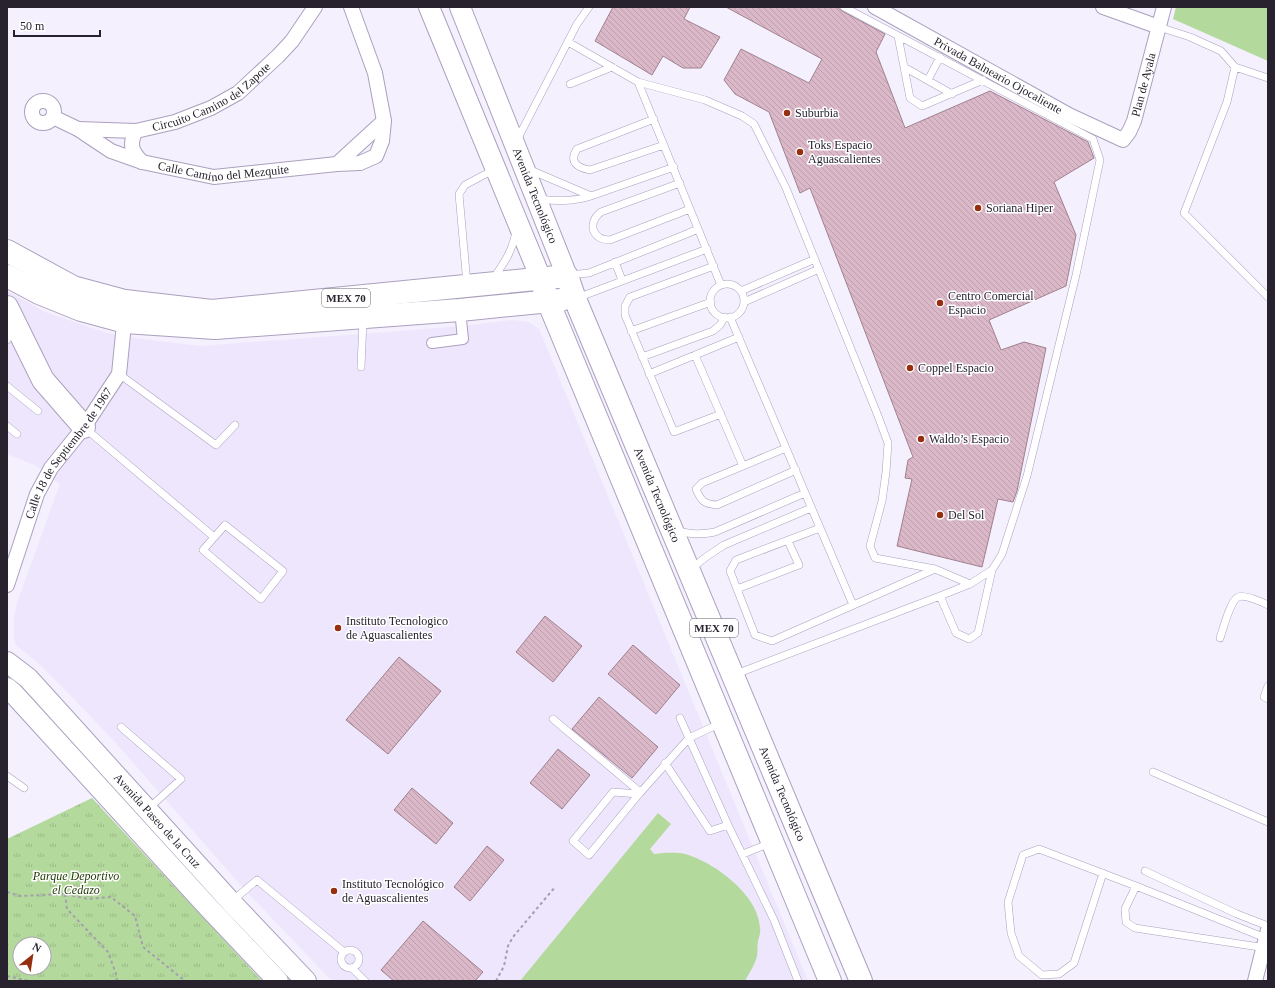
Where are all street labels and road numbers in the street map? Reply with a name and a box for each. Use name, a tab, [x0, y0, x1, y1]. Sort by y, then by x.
street label: Privada Balneario Ojocaliente	[932, 34, 1065, 117]
street label: Plan de Ayala	[1128, 51, 1159, 118]
street label: Circuito Camino del Zapote	[151, 60, 273, 134]
street label: Avenida Tecnológico	[510, 146, 560, 245]
street label: Calle Camino del Mezquite	[157, 159, 290, 184]
road number: MEX 70	[322, 289, 370, 307]
street label: Calle 18 de Septiembre de 1967	[22, 385, 115, 521]
street label: Avenida Tecnológico	[631, 445, 683, 544]
road number: MEX 70	[690, 619, 738, 637]
street label: Avenida Tecnológico	[756, 744, 809, 843]
street label: Avenida Paseo de la Cruz	[111, 770, 204, 871]

